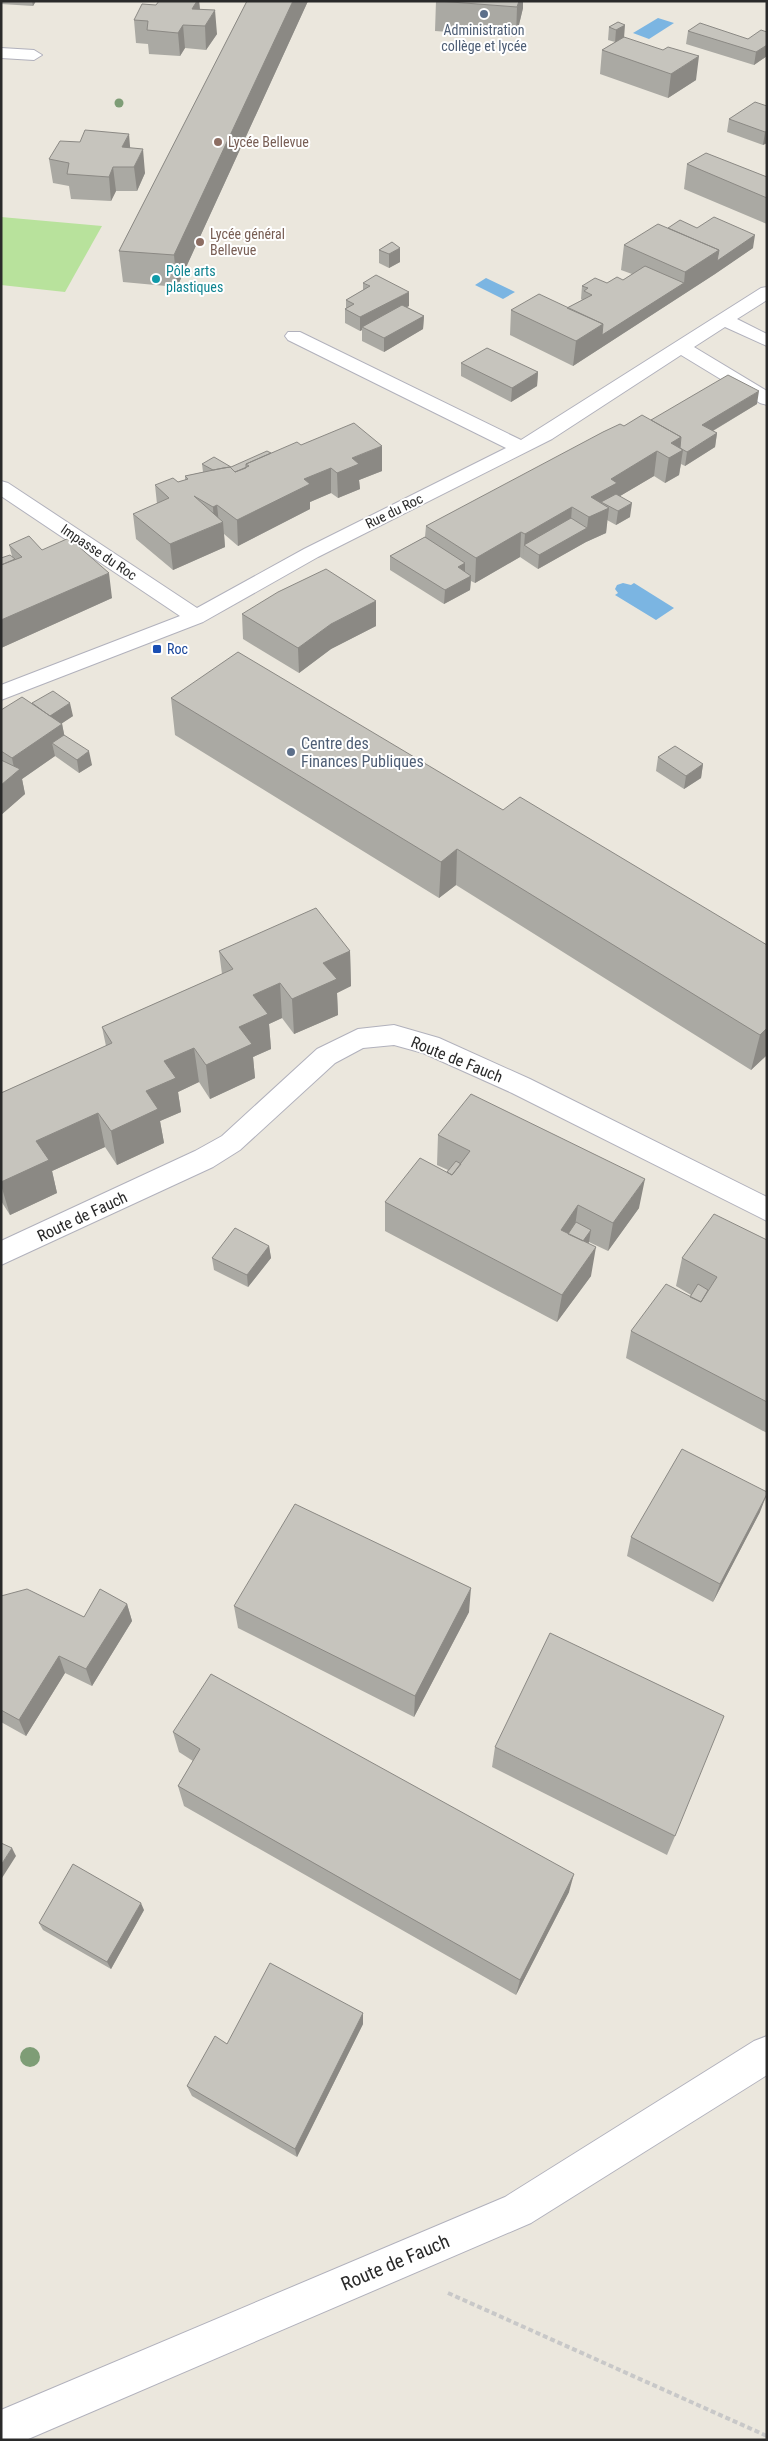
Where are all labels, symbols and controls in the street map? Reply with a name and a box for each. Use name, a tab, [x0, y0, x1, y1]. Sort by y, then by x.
marker: Administration collège et lycée	[478, 8, 490, 20]
place label: Administration collège et lycée	[441, 22, 527, 54]
place label: Lycée Bellevue	[228, 134, 309, 150]
marker: Lycée Bellevue	[212, 136, 224, 148]
place label: Lycée général Bellevue	[210, 226, 285, 258]
marker: Lycée général Bellevue	[194, 236, 206, 248]
place label: Pôle arts plastiques	[166, 263, 223, 295]
marker: Pôle arts plastiques	[150, 273, 162, 285]
street label: Rue du Roc	[363, 490, 425, 532]
street label: Impasse du Roc	[58, 521, 140, 583]
place label: Roc	[167, 641, 188, 657]
marker: Roc	[151, 643, 163, 655]
place label: Centre des Finances Publiques	[301, 734, 424, 771]
marker: Centre des Finances Publiques	[285, 746, 297, 758]
street label: Route de Fauch	[408, 1032, 505, 1086]
street label: Route de Fauch	[34, 1187, 130, 1246]
street label: Route de Fauch	[338, 2229, 453, 2296]

